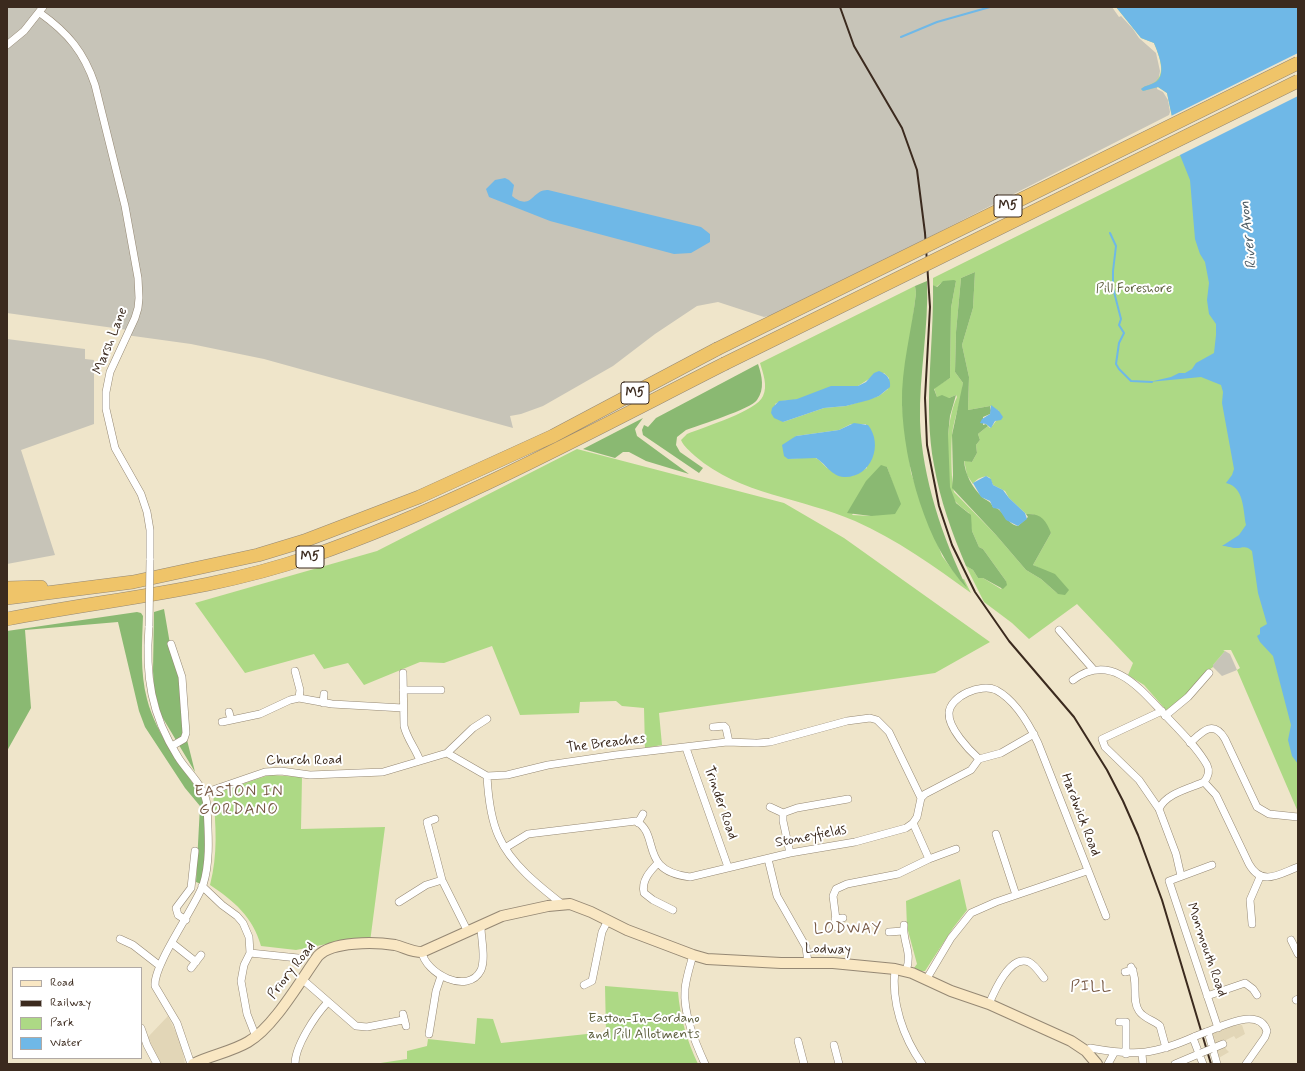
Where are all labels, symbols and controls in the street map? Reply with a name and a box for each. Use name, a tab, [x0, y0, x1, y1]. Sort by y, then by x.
road number: M5	[994, 195, 1022, 217]
water label: River Avon	[1236, 200, 1262, 270]
park label: Pill Foreshore	[1096, 281, 1172, 297]
street label: Marsh Lane	[90, 305, 132, 377]
road number: M5	[621, 382, 649, 404]
road number: M5	[296, 546, 324, 568]
street label: The Breaches	[566, 731, 646, 757]
street label: Church Road	[266, 753, 342, 769]
street label: Trinder Road	[700, 764, 740, 842]
street label: Hardwick Road	[1057, 771, 1103, 859]
district label: EASTON IN GORDANO	[194, 783, 284, 821]
street label: Stoneyfields	[774, 822, 848, 852]
street label: Monmouth Road	[1182, 901, 1230, 999]
district label: LODWAY	[815, 921, 881, 939]
street label: Priory Road	[264, 939, 320, 1003]
street label: Lodway	[805, 941, 851, 959]
legend	[12, 967, 142, 1059]
text: Road	[50, 975, 74, 991]
district label: PILL	[1071, 978, 1111, 998]
text: Railway	[50, 995, 91, 1011]
park label: Easton-In-Gordano and Pill Allotments	[588, 1011, 700, 1044]
text: Park	[50, 1015, 74, 1031]
text: Water	[50, 1035, 82, 1051]

